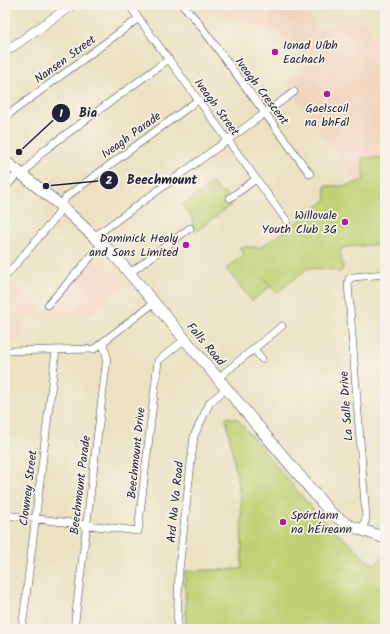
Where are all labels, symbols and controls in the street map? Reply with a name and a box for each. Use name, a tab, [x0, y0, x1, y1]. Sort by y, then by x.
street label: Nansen Street	[30, 30, 100, 88]
place label: Ionad Uíbh Eachach	[283, 36, 338, 69]
marker: Ionad Uíbh Eachach	[270, 47, 280, 57]
street label: Iveagh Crescent	[230, 54, 294, 129]
street label: Iveagh Street	[189, 75, 244, 140]
marker: Gaelscoil na bhFál	[322, 89, 332, 99]
place label: Gaelscoil na bhFál	[305, 99, 349, 132]
callout: Bia	[51, 100, 105, 125]
text: Bia	[79, 103, 97, 124]
text: 1	[59, 104, 63, 123]
street label: Iveagh Parade	[97, 107, 166, 164]
callout: Beechmount	[99, 167, 206, 192]
text: Beechmount	[127, 170, 197, 191]
text: 2	[106, 171, 113, 190]
place label: Willovale Youth Club 3G	[262, 206, 338, 239]
marker: Willovale Youth Club 3G	[340, 217, 350, 227]
place label: Dominick Healy and Sons Limited	[89, 229, 179, 262]
marker: Dominick Healy and Sons Limited	[181, 240, 191, 250]
street label: Falls Road	[182, 318, 230, 371]
street label: La Salle Drive	[335, 370, 358, 442]
street label: Beechmount Drive	[122, 406, 151, 500]
street label: Beechmount Parade	[65, 434, 96, 536]
street label: Clowney Street	[14, 449, 43, 527]
street label: Ard Na Va Road	[162, 460, 189, 544]
place label: Spórtlann na hÉireann	[291, 506, 352, 539]
marker: Spórtlann na hÉireann	[278, 517, 288, 527]

